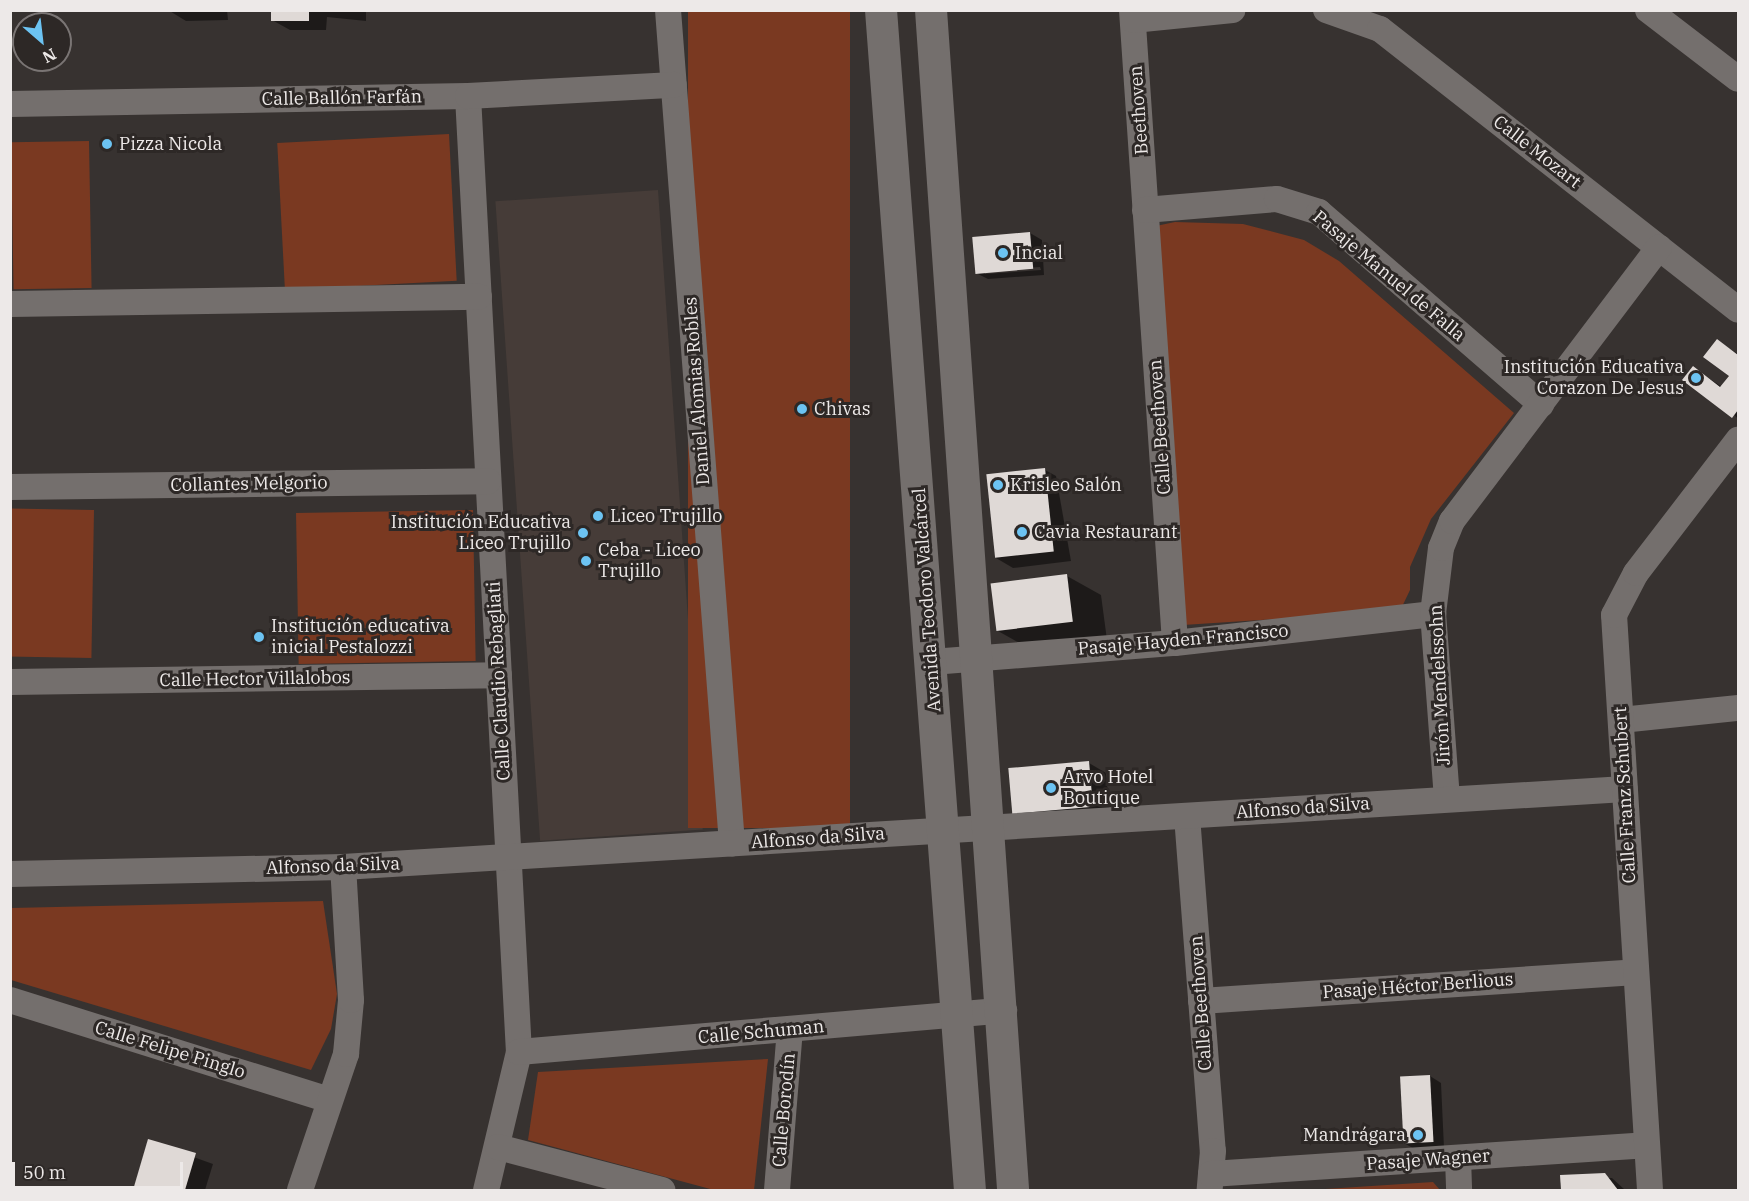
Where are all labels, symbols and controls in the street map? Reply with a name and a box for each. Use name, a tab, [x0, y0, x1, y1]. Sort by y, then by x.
north arrow	[12, 12, 72, 72]
text: N	[39, 44, 60, 68]
street label: Beethoven	[1125, 65, 1153, 155]
street label: Calle Ballón Farfán	[262, 86, 422, 110]
street label: Calle Mozart	[1489, 111, 1585, 193]
place label: Pizza Nicola	[119, 133, 222, 155]
marker: Pizza Nicola	[100, 137, 114, 151]
street label: Pasaje Manuel de Falla	[1309, 206, 1469, 346]
place label: Incial	[1015, 242, 1063, 264]
marker: Incial	[996, 246, 1010, 260]
street label: Daniel Alomias Robles	[680, 296, 714, 486]
place label: Institución Educativa Corazon De Jesus	[1504, 357, 1684, 400]
street label: Calle Beethoven	[1145, 359, 1175, 495]
marker: Institución Educativa Corazon De Jesus	[1689, 371, 1703, 385]
place label: Chivas	[814, 398, 871, 420]
marker: Chivas	[795, 402, 809, 416]
street label: Collantes Melgorio	[170, 472, 328, 496]
place label: Krisleo Salón	[1010, 474, 1122, 496]
marker: Krisleo Salón	[991, 478, 1005, 492]
street label: Avenida Teodoro Valcárcel	[908, 487, 946, 713]
place label: Liceo Trujillo	[610, 505, 722, 527]
marker: Liceo Trujillo	[591, 509, 605, 523]
place label: Institución Educativa Liceo Trujillo	[391, 512, 571, 554]
place label: Cavia Restaurant	[1034, 521, 1177, 543]
marker: Cavia Restaurant	[1015, 525, 1029, 539]
marker: Institución Educativa Liceo Trujillo	[576, 526, 590, 540]
place label: Ceba - Liceo Trujillo	[598, 540, 701, 582]
marker: Ceba - Liceo Trujillo	[579, 554, 593, 568]
street label: Calle Claudio Rebagliati	[483, 581, 515, 781]
street label: Jirón Mendelssohn	[1425, 604, 1455, 766]
place label: Institución educativa inicial Pestalozzi	[271, 616, 450, 658]
street label: Pasaje Hayden Francisco	[1077, 620, 1289, 660]
marker: Institución educativa inicial Pestalozzi	[252, 630, 266, 644]
street label: Calle Hector Villalobos	[159, 667, 351, 691]
street label: Calle Franz Schubert	[1610, 706, 1640, 884]
place label: Arvo Hotel Boutique	[1063, 767, 1153, 810]
marker: Arvo Hotel Boutique	[1044, 781, 1058, 795]
street label: Alfonso da Silva	[1235, 793, 1371, 823]
street label: Alfonso da Silva	[750, 823, 886, 853]
street label: Alfonso da Silva	[266, 853, 400, 879]
street label: Calle Beethoven	[1186, 935, 1216, 1071]
street label: Pasaje Héctor Berlious	[1322, 969, 1514, 1003]
street label: Calle Schuman	[697, 1016, 825, 1048]
street label: Calle Felipe Pinglo	[92, 1017, 248, 1083]
street label: Calle Borodín	[768, 1052, 800, 1168]
place label: Mandrágara	[1303, 1124, 1406, 1146]
marker: Mandrágara	[1411, 1128, 1425, 1142]
street label: Pasaje Wagner	[1366, 1145, 1490, 1175]
scale bar	[15, 1150, 186, 1188]
text: 50 m	[23, 1161, 66, 1184]

